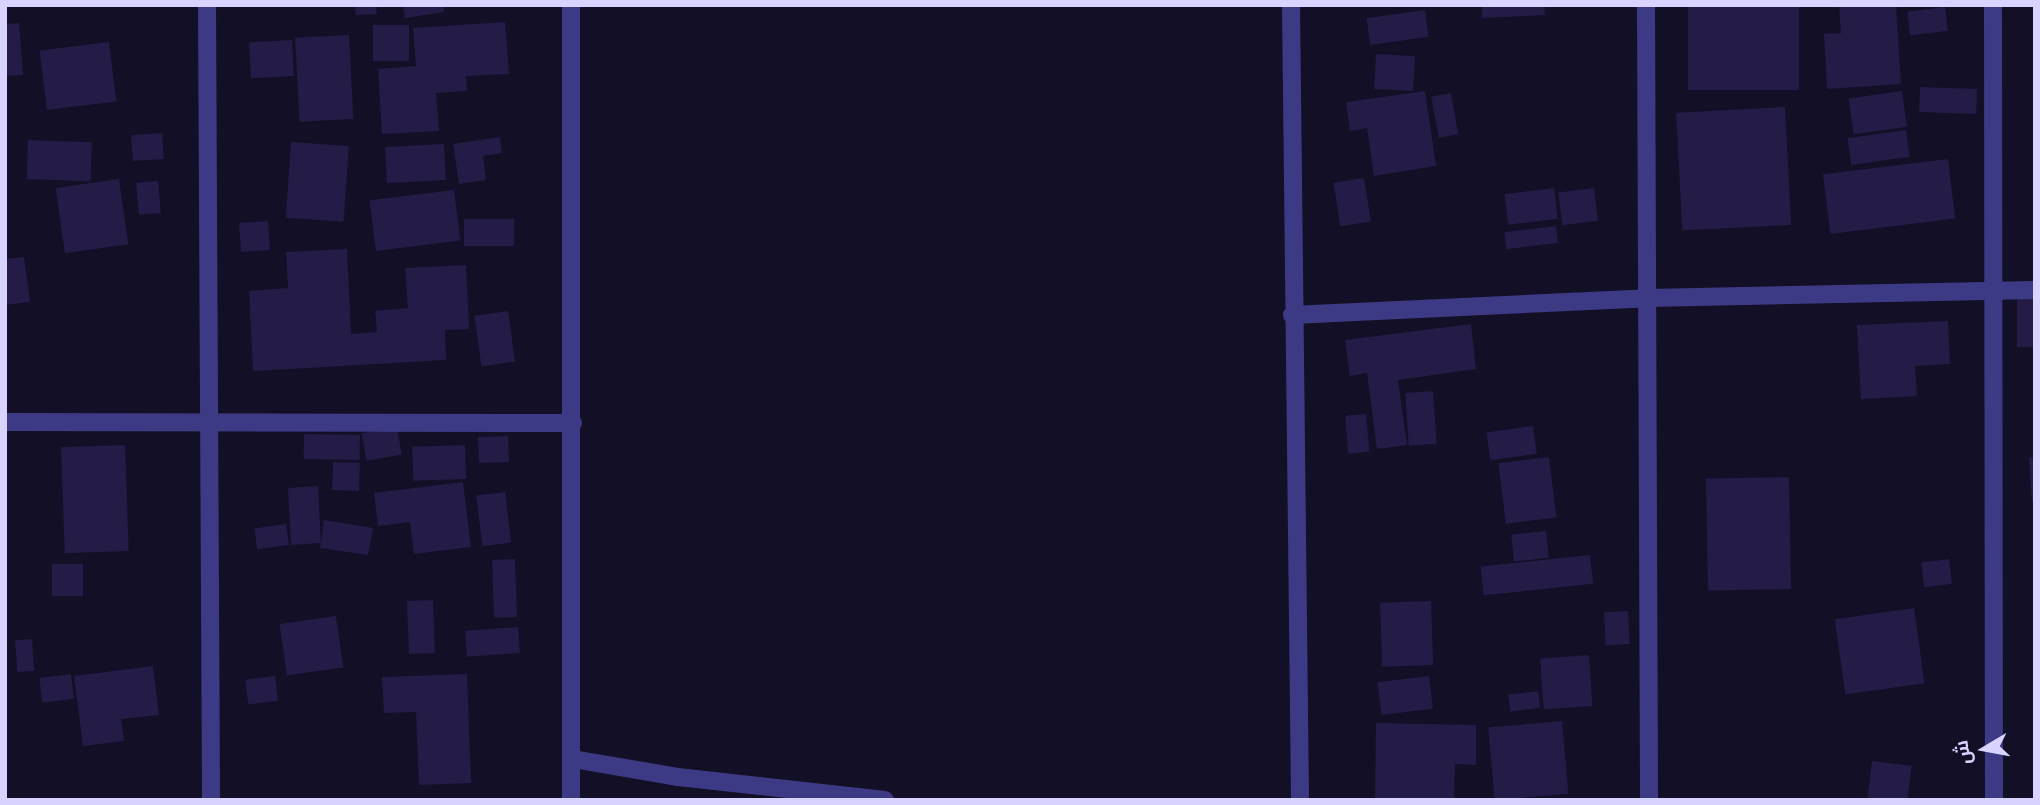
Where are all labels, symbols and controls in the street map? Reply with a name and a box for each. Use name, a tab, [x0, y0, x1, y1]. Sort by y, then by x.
north arrow	[1949, 714, 2019, 784]
text: ش	[1947, 738, 1978, 767]

